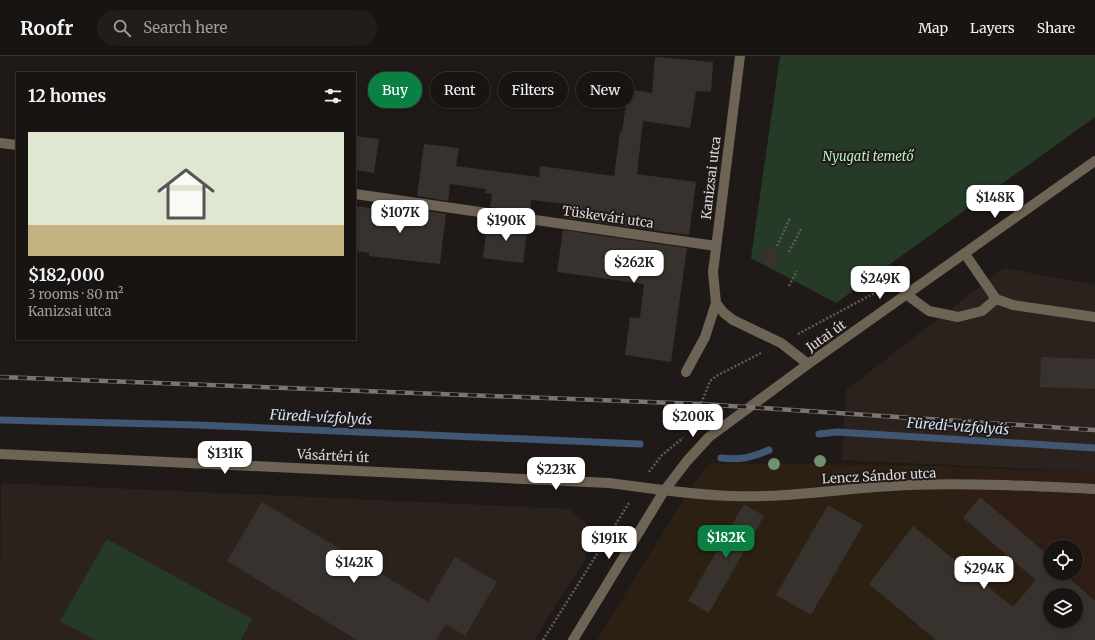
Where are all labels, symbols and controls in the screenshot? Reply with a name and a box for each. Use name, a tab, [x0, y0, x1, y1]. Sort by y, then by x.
search box	[97, 10, 377, 46]
text: Roofr	[20, 16, 73, 40]
icon: search	[111, 17, 133, 39]
text: Search here	[143, 18, 227, 37]
text: Map	[918, 19, 948, 37]
text: Layers	[970, 19, 1015, 37]
text: Share	[1037, 19, 1075, 37]
chip: Buy	[368, 72, 422, 108]
chip: Rent	[430, 72, 490, 108]
chip: Filters	[498, 72, 568, 108]
chip: New	[576, 72, 634, 108]
text: 12 homes	[28, 85, 106, 107]
icon: filters	[322, 85, 344, 107]
street label: Kanizsai utca	[697, 135, 725, 220]
park label: Nyugati temető	[822, 148, 914, 165]
icon: home	[150, 158, 222, 230]
pin: $148K	[967, 185, 1023, 219]
text: $148K	[975, 189, 1015, 206]
pin: $107K	[372, 200, 428, 234]
street label: Tüskevári utca	[561, 202, 655, 232]
text: $107K	[380, 204, 420, 221]
pin: $190K	[478, 208, 534, 242]
text: $190K	[486, 212, 526, 229]
pin: $262K	[606, 250, 662, 284]
text: $262K	[614, 254, 654, 271]
text: $182,000	[28, 264, 105, 286]
pin: $249K	[852, 266, 908, 300]
text: $249K	[860, 270, 900, 287]
text: 3 rooms · 80 m²	[28, 286, 123, 303]
text: Kanizsai utca	[28, 303, 112, 320]
street label: Jutai út	[802, 316, 849, 356]
pin: $200K	[665, 404, 721, 438]
water label: Füredi-vízfolyás	[268, 405, 373, 429]
text: $200K	[672, 408, 714, 425]
water label: Füredi-vízfolyás	[905, 413, 1010, 439]
pin: $131K	[197, 441, 253, 475]
text: $131K	[207, 445, 243, 462]
street label: Vásártéri út	[295, 446, 370, 466]
pin: $223K	[528, 457, 584, 491]
text: $223K	[536, 461, 576, 478]
street label: Lencz Sándor utca	[821, 465, 937, 487]
pin: $182K	[698, 525, 754, 559]
pin: $191K	[581, 526, 637, 560]
text: $182K	[707, 529, 745, 546]
text: $191K	[591, 530, 627, 547]
map controls	[1043, 540, 1083, 628]
button: locate	[1043, 540, 1083, 580]
pin: $142K	[326, 550, 382, 584]
text: $142K	[335, 554, 373, 571]
pin: $294K	[956, 556, 1012, 590]
text: $294K	[963, 560, 1005, 577]
button: layers	[1043, 588, 1083, 628]

